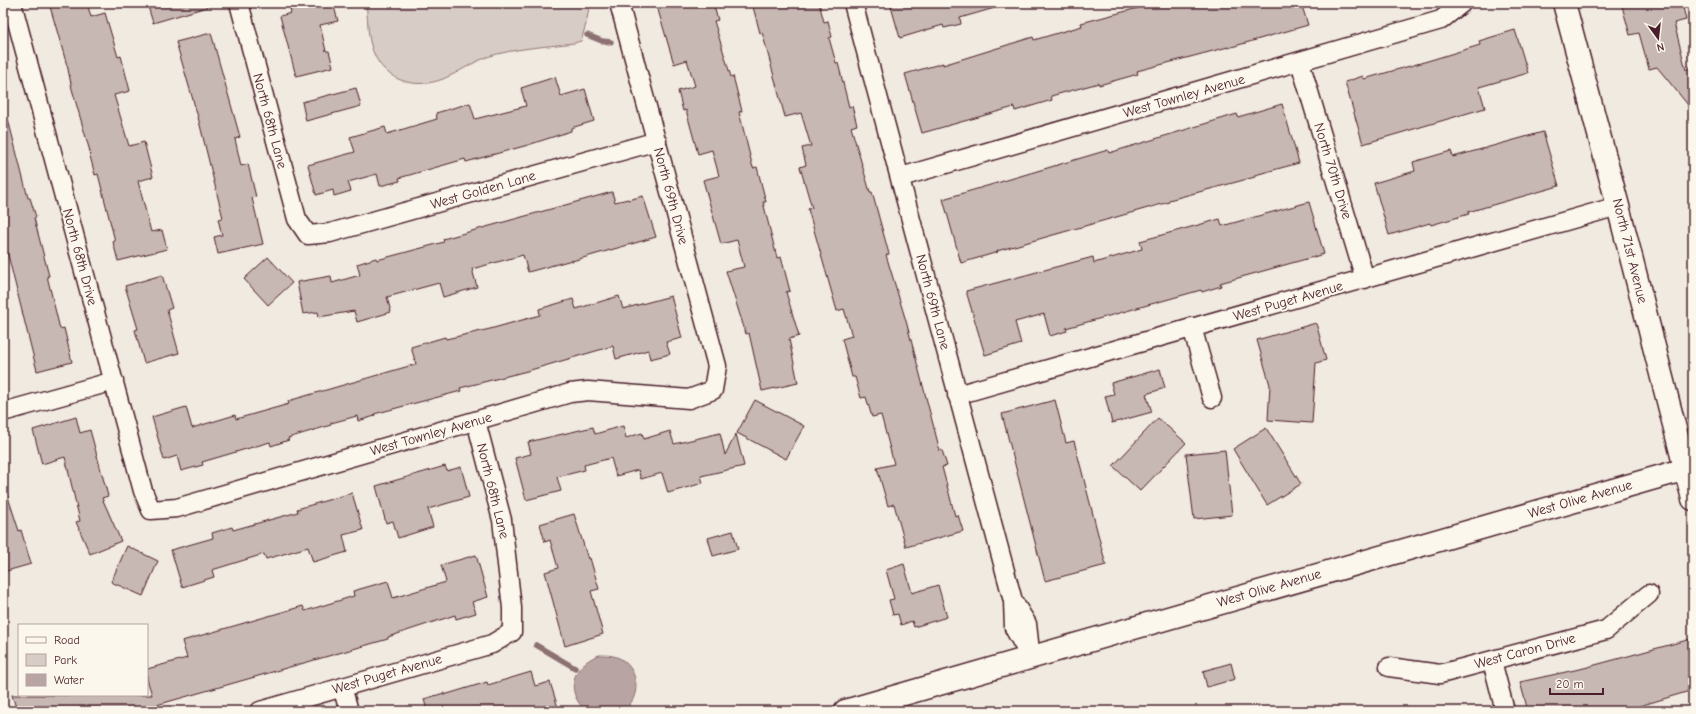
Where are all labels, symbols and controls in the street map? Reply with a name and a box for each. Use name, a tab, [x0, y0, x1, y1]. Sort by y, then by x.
north arrow	[1638, 18, 1678, 58]
text: N	[1655, 40, 1666, 54]
street label: West Townley Avenue	[1121, 70, 1247, 122]
street label: North 68th Lane	[249, 71, 291, 171]
street label: North 70th Drive	[1310, 121, 1356, 221]
street label: North 69th Drive	[650, 146, 692, 246]
street label: West Golden Lane	[428, 167, 538, 213]
street label: North 71st Avenue	[1609, 197, 1651, 305]
street label: North 68th Drive	[59, 207, 101, 307]
street label: North 69th Lane	[912, 252, 954, 352]
street label: West Puget Avenue	[1231, 277, 1345, 325]
street label: West Townley Avenue	[368, 408, 494, 460]
street label: North 68th Lane	[473, 441, 513, 541]
street label: West Olive Avenue	[1526, 476, 1634, 522]
street label: West Olive Avenue	[1215, 565, 1323, 611]
legend	[18, 624, 148, 696]
street label: West Caron Drive	[1473, 629, 1577, 673]
text: Road	[54, 633, 80, 647]
street label: West Puget Avenue	[330, 650, 444, 698]
text: Park	[54, 653, 77, 667]
scale bar	[1550, 670, 1603, 696]
text: Water	[54, 673, 84, 687]
text: 20 m	[1556, 677, 1584, 691]

